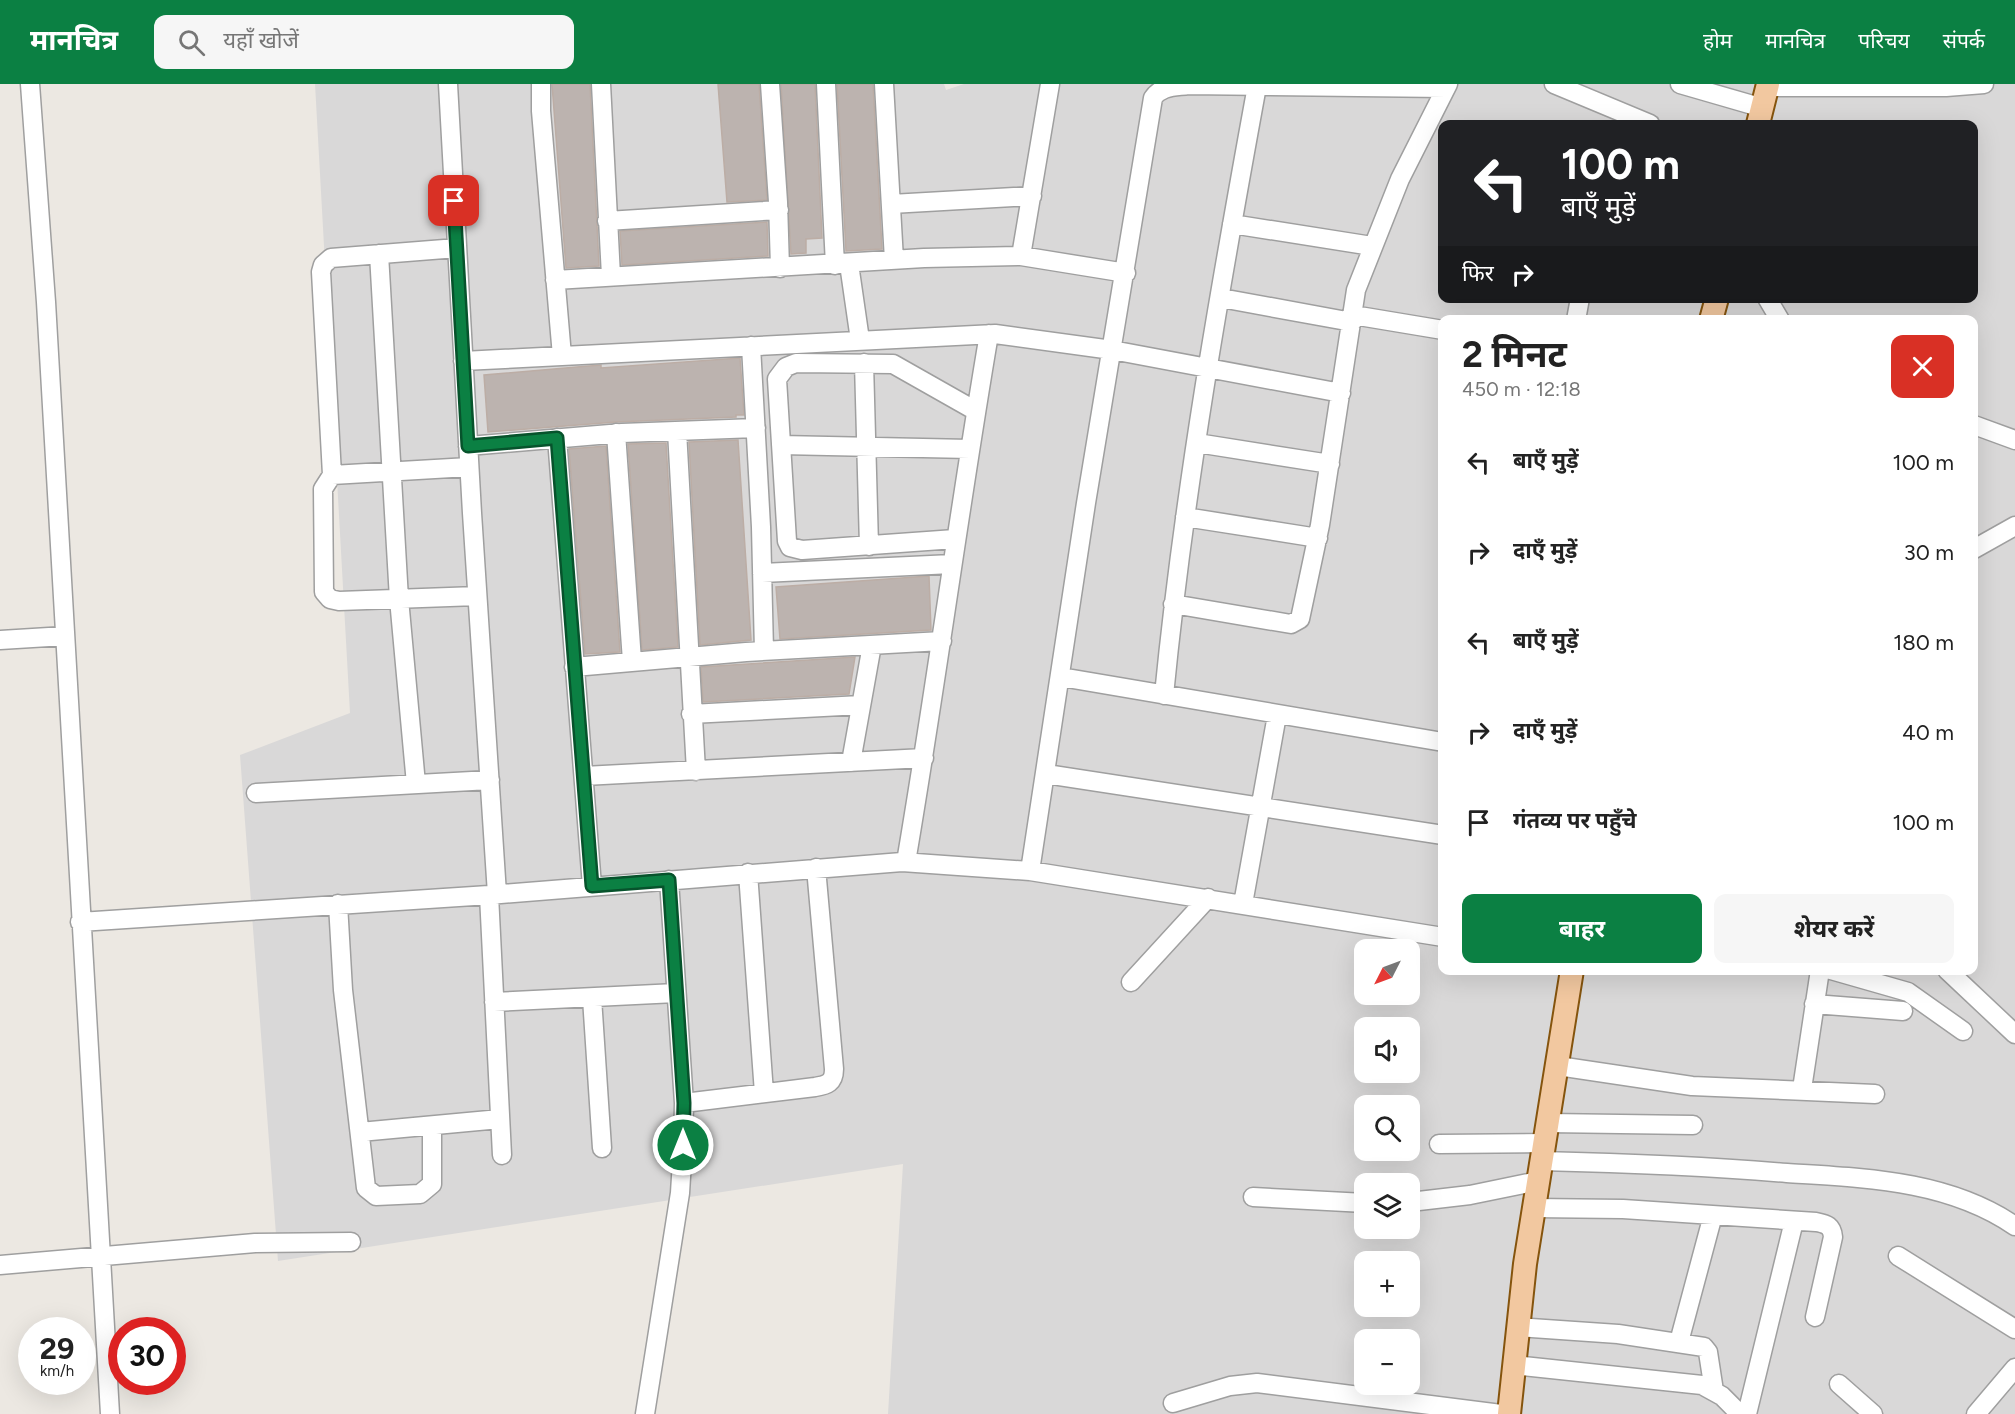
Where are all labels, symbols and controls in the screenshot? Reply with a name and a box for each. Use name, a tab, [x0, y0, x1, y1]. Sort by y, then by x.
search box	[154, 15, 574, 69]
text: मानचित्र	[30, 23, 118, 57]
icon: search	[175, 26, 208, 59]
text: यहाँ खोजें	[223, 27, 299, 54]
text: होम	[1703, 28, 1732, 53]
text: मानचित्र	[1765, 28, 1825, 53]
text: परिचय	[1858, 28, 1910, 53]
text: संपर्क	[1943, 28, 1985, 53]
text: 100 m	[1561, 139, 1680, 190]
icon: left	[1462, 144, 1540, 222]
pin	[428, 175, 479, 226]
icon: arrive	[437, 184, 470, 217]
text: बाएँ मुड़ें	[1561, 190, 1636, 223]
icon: right	[1506, 258, 1539, 291]
text: फिर	[1462, 260, 1494, 287]
text: 2 मिनट	[1462, 333, 1567, 376]
button: close	[1891, 335, 1954, 398]
text: 450 m · 12:18	[1462, 377, 1581, 401]
icon: left	[1462, 446, 1495, 479]
text: बाएँ मुड़ें	[1513, 447, 1579, 474]
text: 100 m	[1893, 449, 1954, 476]
icon: right	[1462, 536, 1495, 569]
text: दाएँ मुड़ें	[1513, 537, 1577, 564]
text: 30 m	[1904, 539, 1954, 566]
icon: left	[1462, 626, 1495, 659]
text: बाएँ मुड़ें	[1513, 627, 1579, 654]
text: 180 m	[1893, 629, 1954, 656]
icon: right	[1462, 716, 1495, 749]
text: दाएँ मुड़ें	[1513, 717, 1577, 744]
text: 40 m	[1902, 719, 1954, 746]
icon: arrive	[1462, 806, 1495, 839]
text: गंतव्य पर पहुँचे	[1513, 807, 1637, 834]
text: 100 m	[1893, 809, 1954, 836]
button: बाहर	[1462, 894, 1702, 963]
button: शेयर करें	[1714, 894, 1954, 963]
north arrow	[1354, 939, 1420, 1005]
map controls	[1354, 939, 1420, 1395]
button: sound	[1354, 1017, 1420, 1083]
button: search	[1354, 1095, 1420, 1161]
position arrow	[651, 1113, 715, 1177]
button: layers	[1354, 1173, 1420, 1239]
button: +	[1354, 1251, 1420, 1317]
speed limit sign: 30	[108, 1317, 186, 1395]
button: −	[1354, 1329, 1420, 1395]
text: 29	[40, 1330, 74, 1367]
text: km/h	[40, 1362, 74, 1380]

